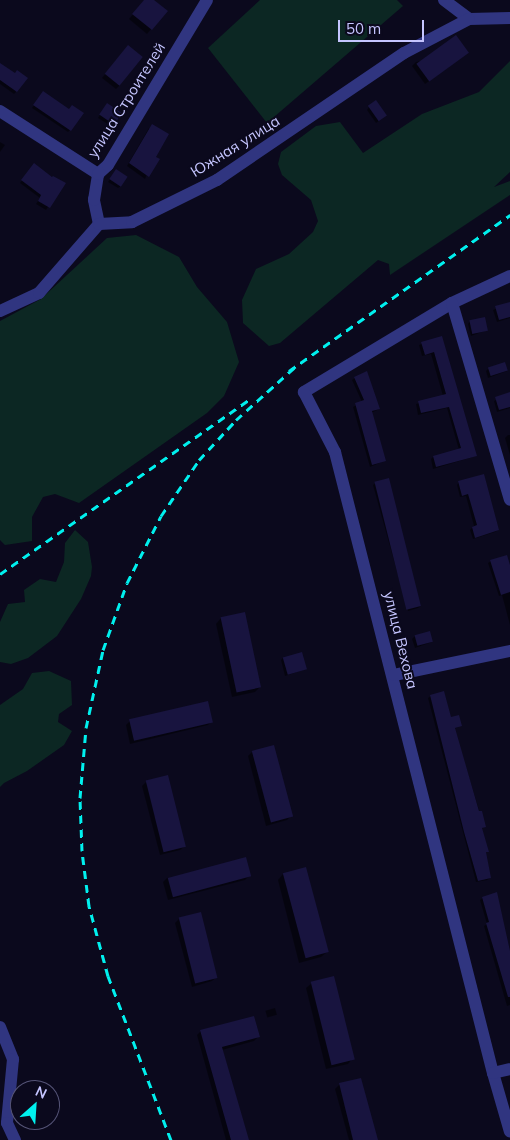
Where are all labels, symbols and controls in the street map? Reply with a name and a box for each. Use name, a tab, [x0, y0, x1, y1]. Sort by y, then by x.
scale bar	[340, 10, 426, 42]
text: 50 m	[346, 19, 381, 38]
street label: улица Строителей	[83, 39, 169, 161]
street label: Южная улица	[187, 111, 283, 181]
street label: улица Вехова	[380, 589, 422, 691]
north arrow	[10, 1080, 60, 1130]
text: N	[32, 1082, 50, 1103]

